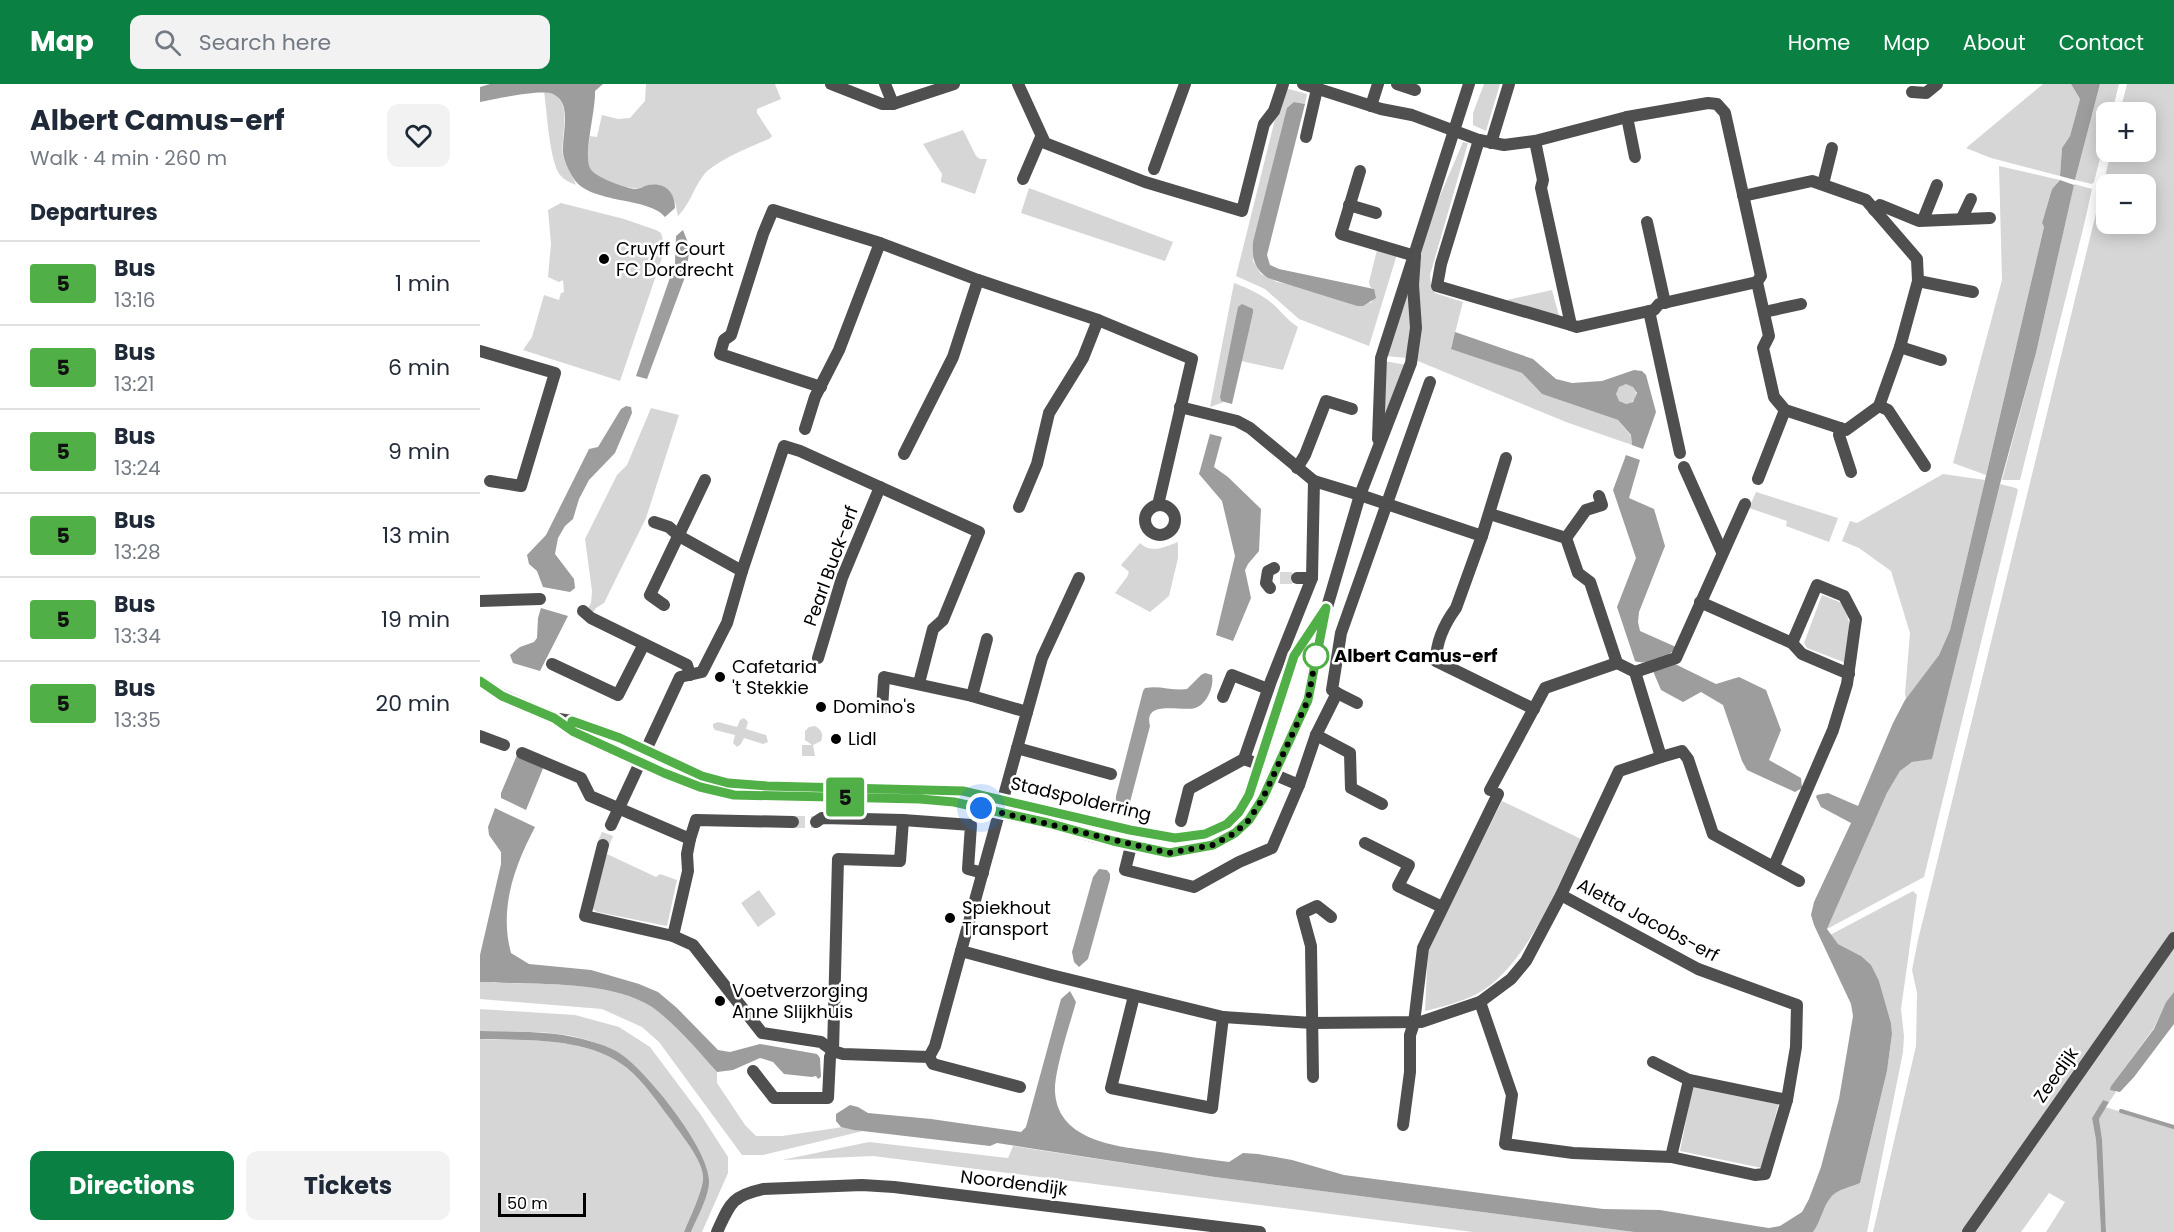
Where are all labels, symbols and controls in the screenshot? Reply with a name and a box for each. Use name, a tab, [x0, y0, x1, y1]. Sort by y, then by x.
search box	[130, 15, 550, 69]
text: Map	[30, 22, 94, 61]
icon: search	[151, 26, 184, 59]
text: Search here	[199, 27, 331, 58]
text: Home	[1788, 28, 1850, 57]
text: Map	[1883, 28, 1930, 57]
text: About	[1963, 28, 2026, 57]
text: Contact	[2059, 28, 2144, 57]
text: Albert Camus-erf	[30, 101, 285, 140]
map controls	[2096, 102, 2156, 234]
button: +	[2096, 102, 2156, 162]
button: heart	[387, 104, 450, 167]
text: Walk · 4 min · 260 m	[30, 144, 227, 172]
button: −	[2096, 174, 2156, 234]
text: Departures	[30, 197, 158, 228]
place label: Cruyff Court FC Dordrecht	[616, 236, 734, 282]
marker: Cruyff Court FC Dordrecht	[597, 252, 611, 266]
text: Bus	[114, 253, 156, 284]
text: 1 min	[395, 268, 450, 299]
text: 5	[56, 269, 70, 298]
text: 13:16	[114, 286, 156, 314]
text: Bus	[114, 337, 156, 368]
text: 6 min	[388, 352, 450, 383]
text: 5	[56, 353, 70, 382]
text: 13:21	[114, 370, 154, 398]
text: Bus	[114, 421, 156, 452]
text: 9 min	[388, 436, 450, 467]
text: 5	[56, 437, 70, 466]
text: 13:24	[114, 454, 161, 482]
street label: Pearl Buck-erf	[797, 502, 864, 629]
text: Bus	[114, 505, 156, 536]
text: 13 min	[382, 520, 450, 551]
text: 5	[56, 521, 70, 550]
text: 13:28	[114, 538, 161, 566]
text: Bus	[114, 589, 156, 620]
text: 19 min	[381, 604, 450, 635]
text: 5	[56, 605, 70, 634]
text: 13:34	[114, 622, 161, 650]
marker: Albert Camus-erf	[1303, 643, 1329, 669]
place label: Albert Camus-erf	[1334, 643, 1498, 668]
place label: Cafetaria 't Stekkie	[732, 654, 817, 700]
marker: Cafetaria 't Stekkie	[713, 670, 727, 684]
text: Bus	[114, 673, 156, 704]
text: 20 min	[376, 688, 450, 719]
text: 5	[56, 689, 70, 718]
place label: Domino's	[833, 694, 916, 719]
marker: Domino's	[814, 700, 828, 714]
text: 13:35	[114, 706, 161, 734]
place label: Lidl	[848, 726, 877, 751]
marker: Lidl	[829, 732, 843, 746]
street label: Stadspolderring	[1008, 770, 1154, 827]
line badge: 5	[826, 778, 865, 816]
text: 5	[838, 783, 852, 812]
your location	[966, 793, 996, 823]
street label: Aletta Jacobs-erf	[1573, 872, 1724, 968]
place label: Spiekhout Transport	[962, 895, 1051, 941]
marker: Spiekhout Transport	[943, 911, 957, 925]
place label: Voetverzorging Anne Slijkhuis	[732, 978, 868, 1024]
marker: Voetverzorging Anne Slijkhuis	[713, 994, 727, 1008]
street label: Zeedijk	[2027, 1041, 2084, 1107]
button: Directions	[30, 1151, 234, 1220]
button: Tickets	[246, 1151, 450, 1220]
street label: Noordendijk	[959, 1164, 1070, 1202]
scale bar	[498, 1190, 586, 1218]
text: 50 m	[507, 1192, 548, 1215]

